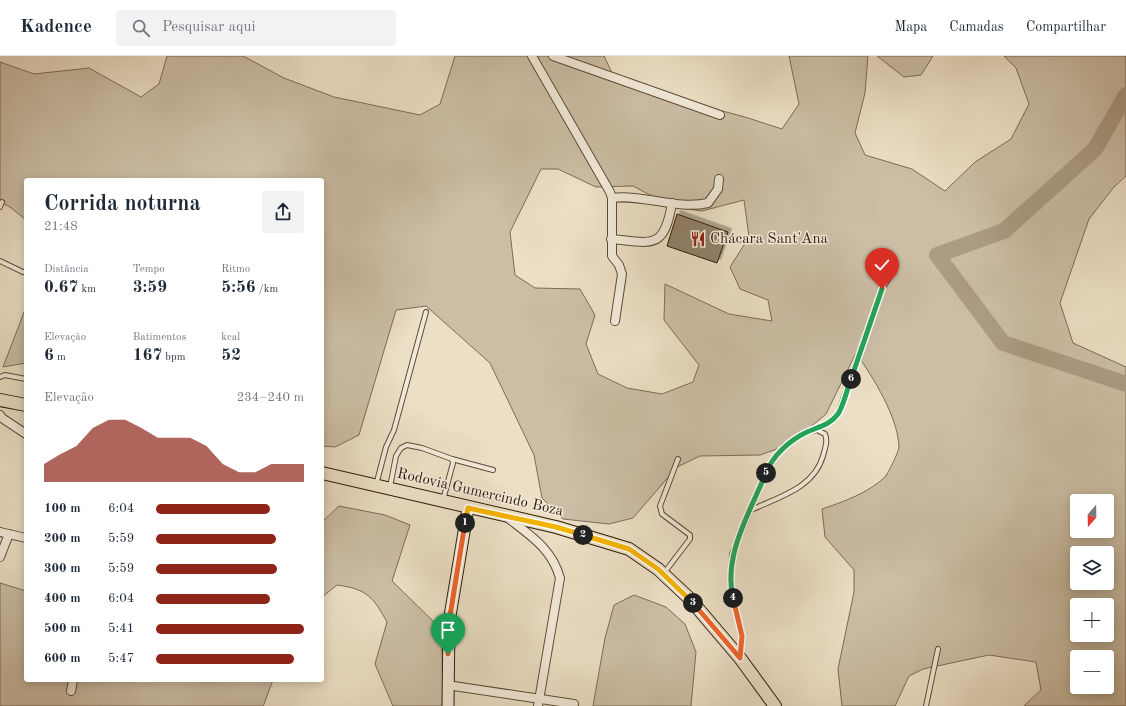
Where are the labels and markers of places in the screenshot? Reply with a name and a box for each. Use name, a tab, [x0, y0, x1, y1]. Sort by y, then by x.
restaurant icon: Chácara Sant'Ana	[689, 230, 707, 248]
place label: Chácara Sant'Ana	[710, 232, 829, 247]
pin	[865, 248, 899, 289]
pin: 6	[841, 369, 861, 389]
pin: 5	[756, 463, 776, 483]
pin: 1	[455, 513, 475, 533]
pin: 2	[573, 525, 593, 545]
pin: 4	[723, 588, 743, 608]
pin: 3	[683, 593, 703, 613]
pin	[431, 613, 465, 654]

